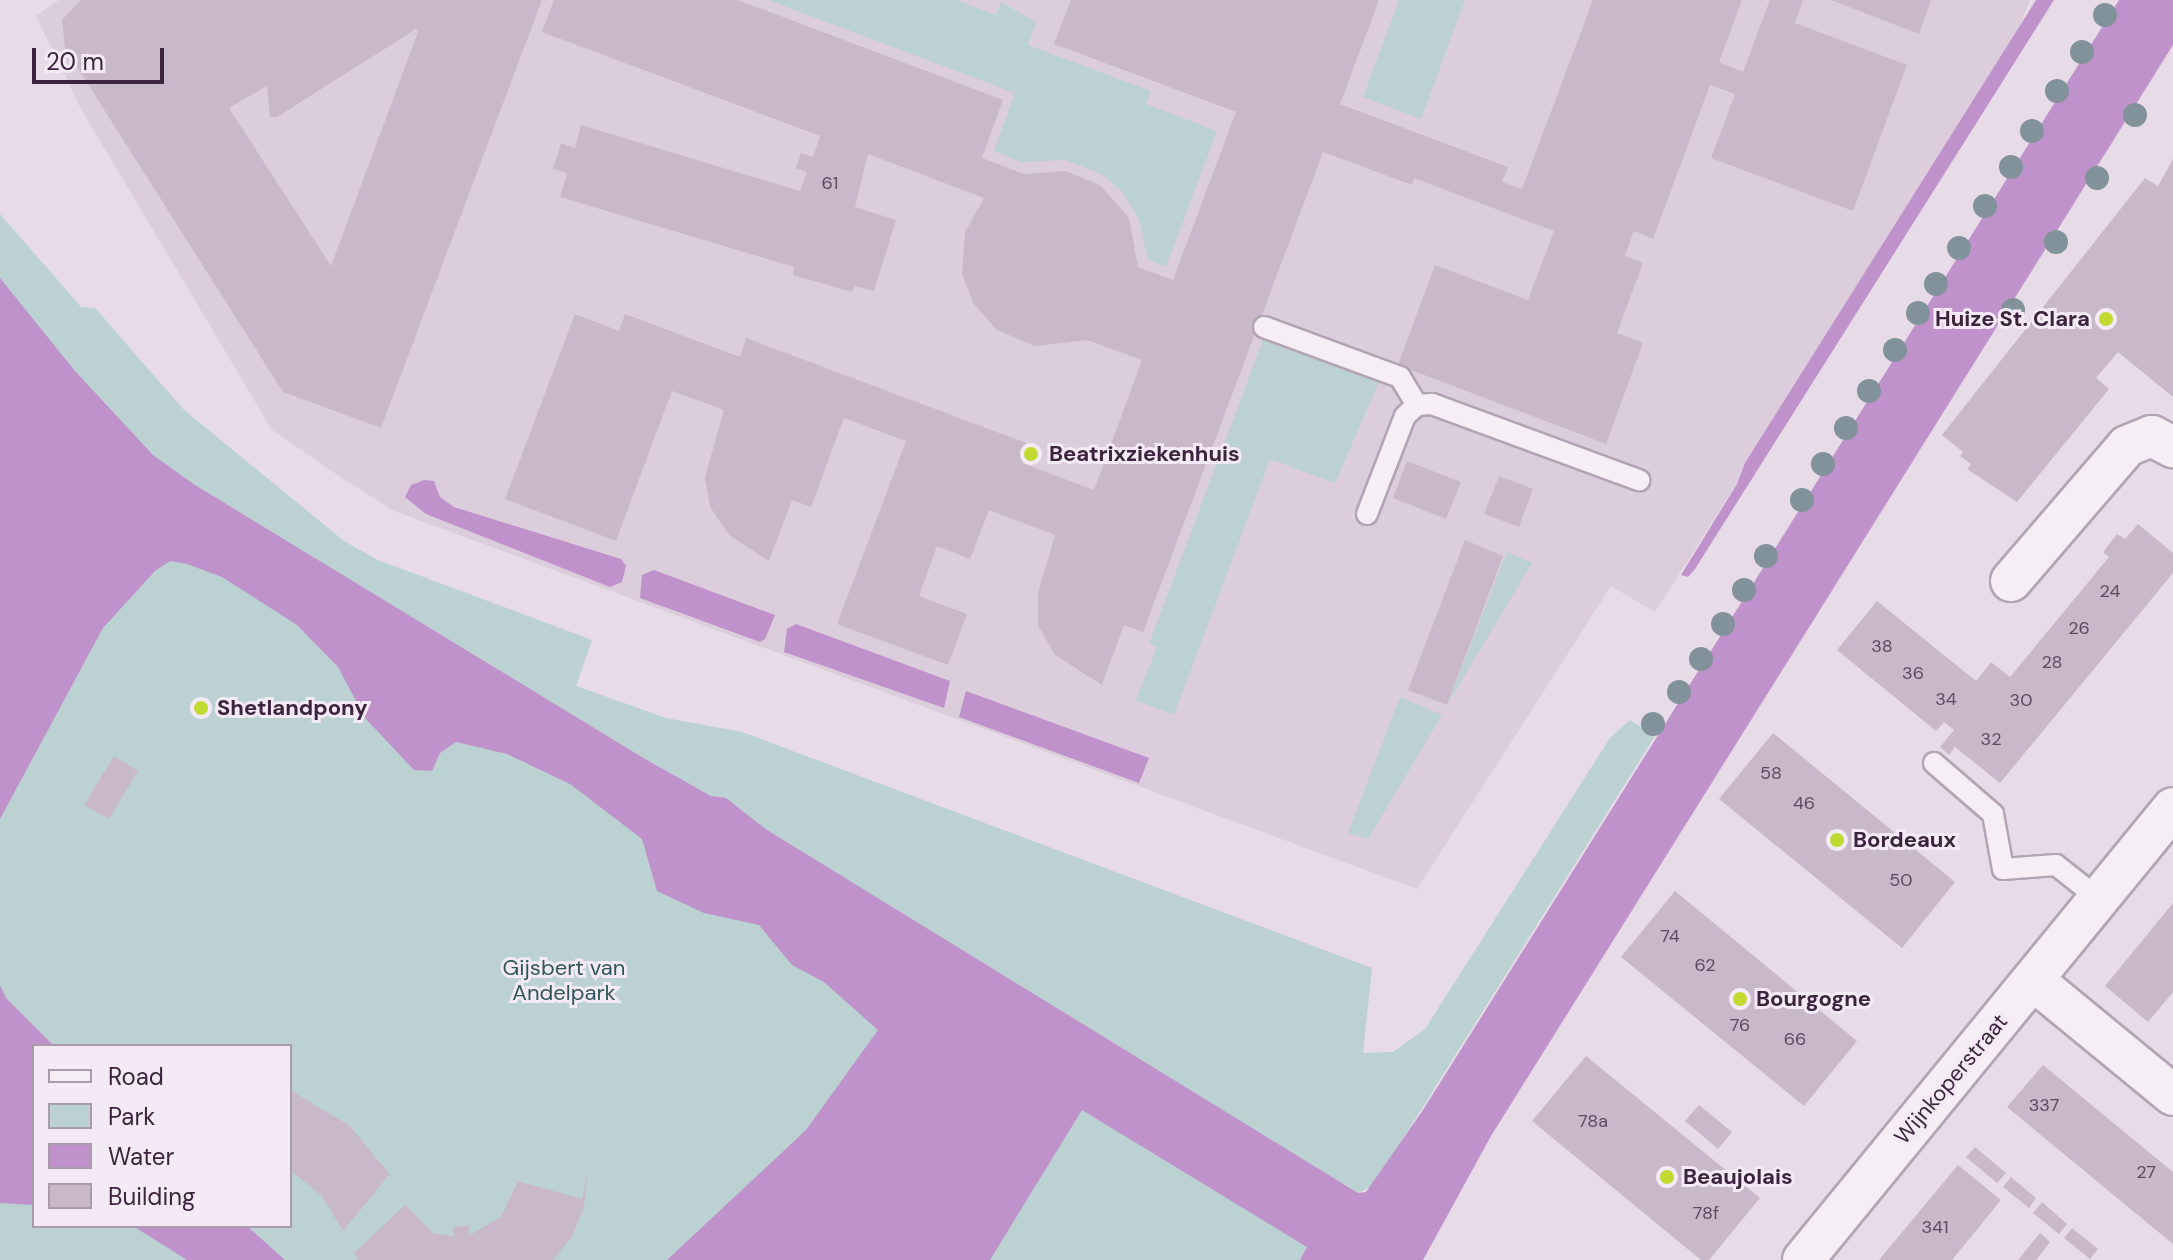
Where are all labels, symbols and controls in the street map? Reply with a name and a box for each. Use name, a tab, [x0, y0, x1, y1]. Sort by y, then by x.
scale bar	[36, 32, 168, 82]
text: 20 m	[46, 46, 104, 77]
house number: 61	[822, 172, 838, 194]
place label: Huize St. Clara	[1935, 306, 2090, 332]
marker: Huize St. Clara	[2097, 310, 2115, 328]
place label: Beatrixziekenhuis	[1049, 441, 1240, 467]
marker: Beatrixziekenhuis	[1020, 443, 1042, 465]
house number: 24	[2100, 580, 2120, 602]
house number: 26	[2068, 617, 2090, 639]
house number: 38	[1871, 635, 1893, 657]
house number: 28	[2041, 651, 2063, 673]
house number: 36	[1902, 662, 1924, 684]
house number: 34	[1935, 688, 1957, 710]
house number: 30	[2010, 689, 2032, 711]
place label: Shetlandpony	[217, 695, 368, 721]
marker: Shetlandpony	[192, 699, 210, 717]
house number: 32	[1980, 728, 2002, 750]
house number: 58	[1760, 762, 1782, 784]
house number: 46	[1793, 792, 1815, 814]
place label: Bordeaux	[1853, 827, 1956, 853]
marker: Bordeaux	[1828, 831, 1846, 849]
house number: 50	[1889, 869, 1913, 891]
house number: 74	[1660, 925, 1680, 947]
park label: Gijsbert van Andelpark	[503, 954, 625, 1006]
house number: 62	[1694, 954, 1716, 976]
place label: Bourgogne	[1756, 986, 1871, 1012]
marker: Bourgogne	[1731, 990, 1749, 1008]
street label: Wijnkoperstraat	[1889, 1009, 2013, 1149]
house number: 76	[1730, 1014, 1750, 1036]
house number: 66	[1784, 1028, 1806, 1050]
legend	[32, 1044, 292, 1228]
text: Road	[108, 1061, 164, 1092]
house number: 337	[2029, 1094, 2059, 1116]
text: Park	[108, 1101, 155, 1132]
house number: 78a	[1578, 1110, 1608, 1132]
text: Water	[108, 1141, 174, 1172]
house number: 27	[2136, 1161, 2156, 1183]
place label: Beaujolais	[1683, 1164, 1793, 1190]
marker: Beaujolais	[1658, 1168, 1676, 1186]
text: Building	[108, 1181, 195, 1212]
house number: 78f	[1693, 1202, 1719, 1224]
house number: 341	[1921, 1216, 1949, 1238]

